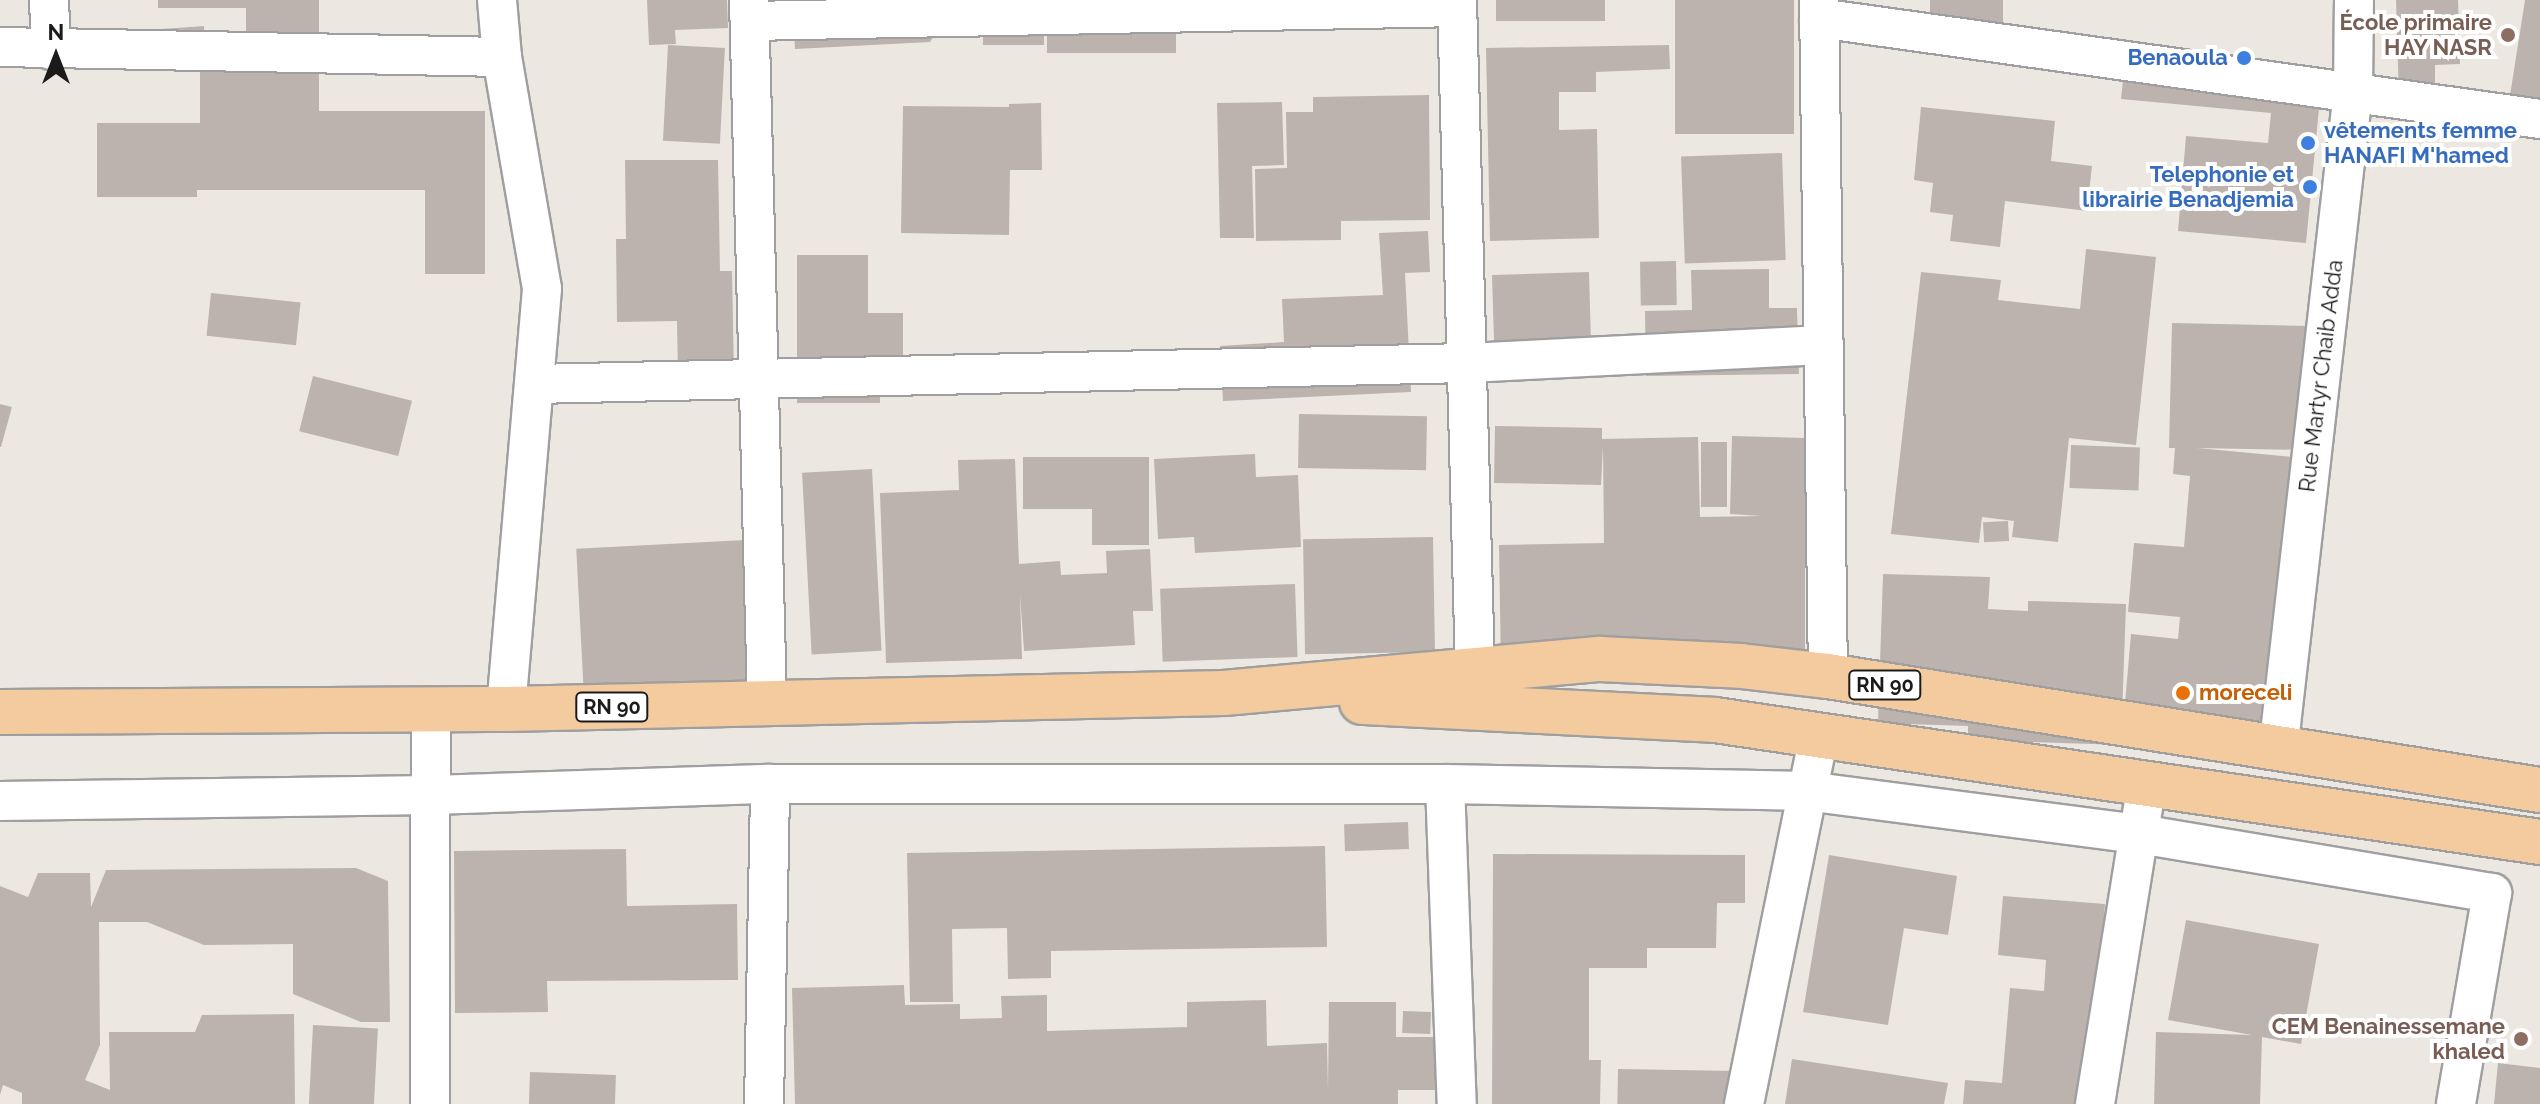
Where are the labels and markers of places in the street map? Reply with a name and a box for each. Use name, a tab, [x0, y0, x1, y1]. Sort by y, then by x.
place label: École primaire HAY NASR	[2340, 9, 2492, 60]
marker: École primaire HAY NASR	[2499, 26, 2517, 44]
place label: Benaoula	[2127, 45, 2228, 71]
marker: Benaoula	[2235, 49, 2253, 67]
place label: vêtements femme HANAFI M'hamed	[2324, 117, 2517, 168]
marker: vêtements femme HANAFI M'hamed	[2299, 134, 2317, 152]
place label: Telephonie et librairie Benadjemia	[2082, 161, 2294, 212]
marker: Telephonie et librairie Benadjemia	[2301, 178, 2319, 196]
place label: moreceli	[2199, 680, 2292, 706]
marker: moreceli	[2174, 684, 2192, 702]
place label: CEM Benainessemane khaled	[2272, 1013, 2505, 1064]
marker: CEM Benainessemane khaled	[2512, 1030, 2530, 1048]

